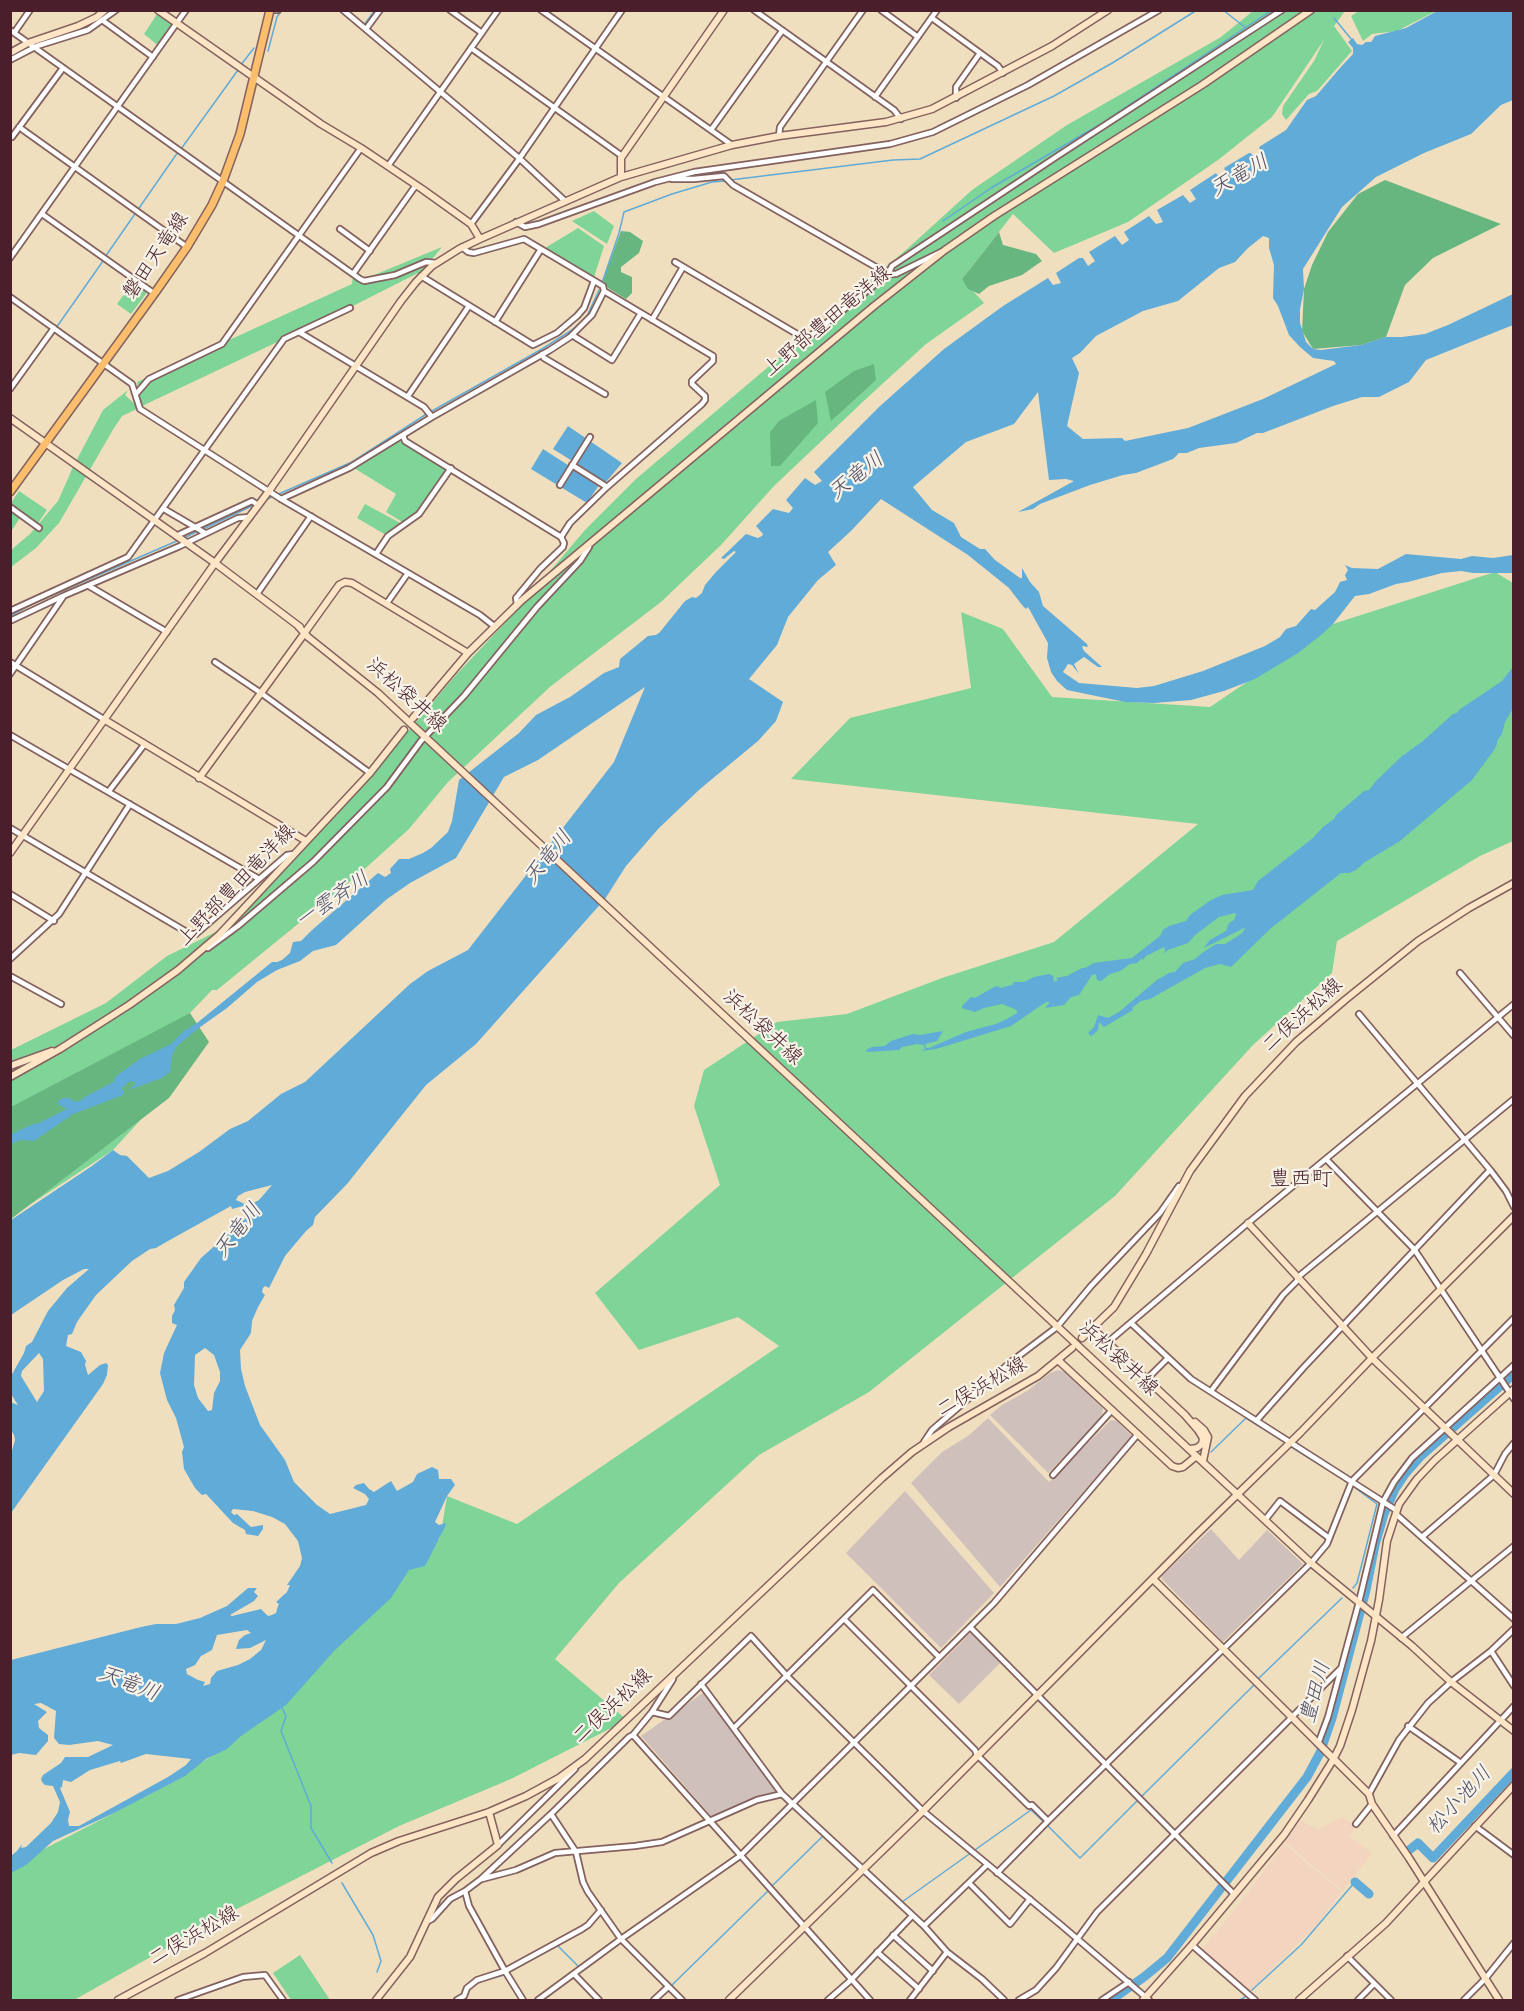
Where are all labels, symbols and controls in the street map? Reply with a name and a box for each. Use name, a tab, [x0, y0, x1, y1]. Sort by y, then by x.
water label: 天竜川	[1207, 151, 1275, 205]
street label: 磐田天竜線	[120, 209, 196, 305]
street label: 上野部豊田竜洋線	[760, 262, 898, 384]
water label: 天竜川	[825, 449, 891, 507]
street label: 浜松袋井線	[360, 655, 450, 739]
street label: 上野部豊田竜洋線	[174, 821, 302, 953]
water label: 天竜川	[520, 827, 580, 891]
water label: 一雲斉川	[292, 868, 376, 936]
street label: 二俣浜松線	[1259, 975, 1349, 1059]
street label: 浜松袋井線	[716, 986, 806, 1072]
district label: 豊西町	[1270, 1169, 1332, 1195]
water label: 天竜川	[211, 1199, 269, 1265]
street label: 浜松袋井線	[1072, 1317, 1162, 1403]
street label: 二俣浜松線	[934, 1354, 1032, 1424]
water label: 豊田川	[1297, 1659, 1339, 1727]
water label: 天竜川	[94, 1663, 162, 1709]
street label: 二俣浜松線	[569, 1665, 659, 1751]
water label: 松小池川	[1423, 1763, 1499, 1841]
street label: 二俣浜松線	[146, 1903, 244, 1973]

